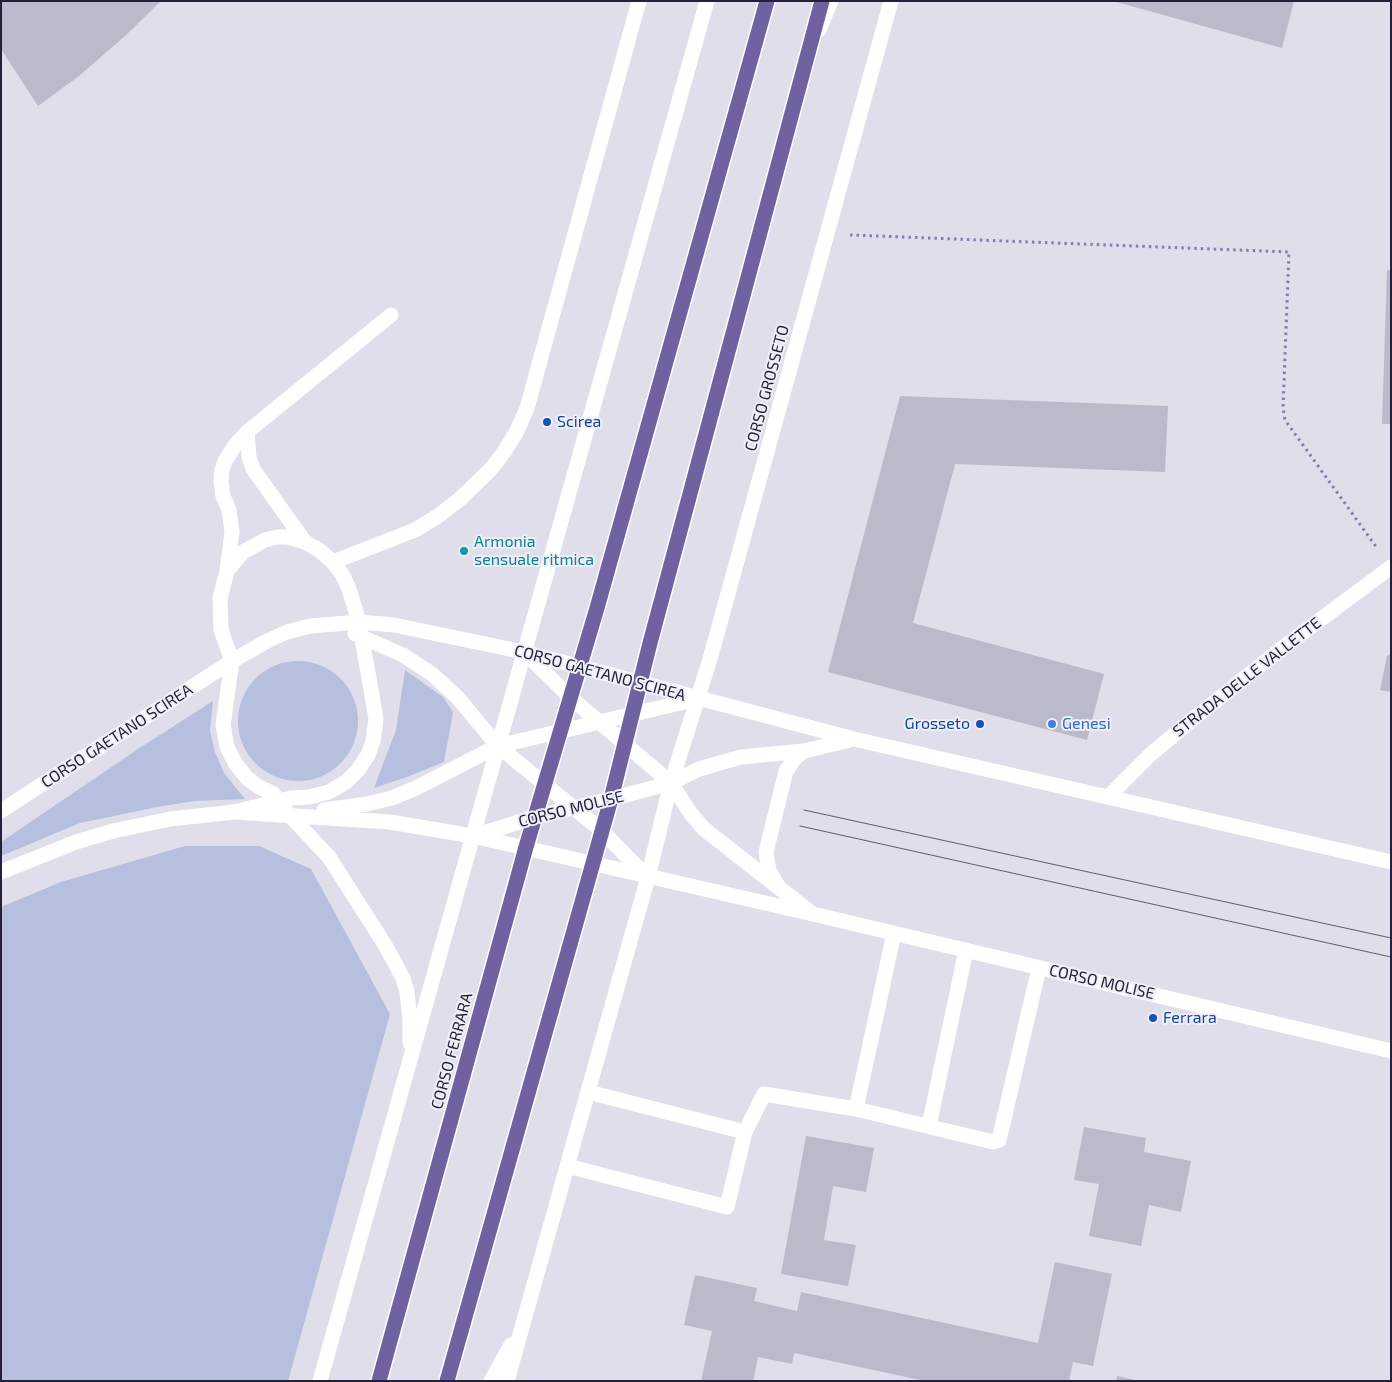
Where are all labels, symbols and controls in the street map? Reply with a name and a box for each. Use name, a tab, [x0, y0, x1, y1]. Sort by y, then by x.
street label: CORSO GROSSETO	[741, 323, 793, 453]
place label: Scirea	[557, 412, 601, 432]
marker: Scirea	[541, 416, 553, 428]
place label: Armonia sensuale ritmica	[474, 532, 594, 570]
marker: Armonia sensuale ritmica	[458, 545, 470, 557]
street label: STRADA DELLE VALLETTE	[1169, 613, 1325, 741]
street label: CORSO GAETANO SCIREA	[512, 641, 688, 705]
street label: CORSO GAETANO SCIREA	[38, 680, 196, 792]
place label: Grosseto	[905, 714, 970, 734]
place label: Genesi	[1062, 714, 1111, 734]
marker: Grosseto	[974, 718, 986, 730]
marker: Genesi	[1046, 718, 1058, 730]
street label: CORSO MOLISE	[516, 787, 626, 831]
street label: CORSO MOLISE	[1047, 961, 1157, 1003]
street label: CORSO FERRARA	[427, 991, 477, 1111]
place label: Ferrara	[1163, 1008, 1217, 1028]
marker: Ferrara	[1147, 1012, 1159, 1024]

